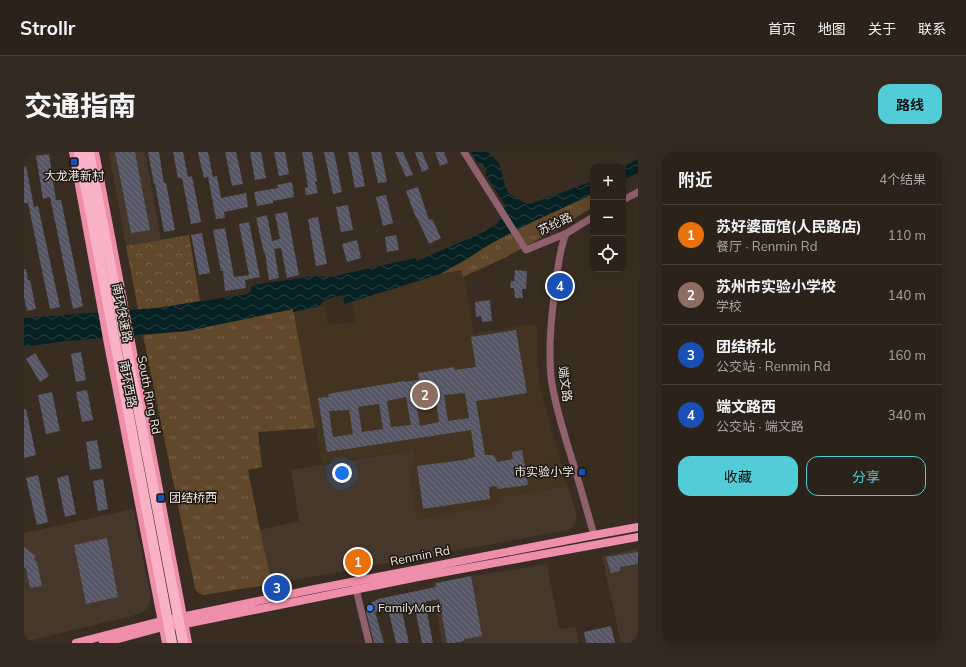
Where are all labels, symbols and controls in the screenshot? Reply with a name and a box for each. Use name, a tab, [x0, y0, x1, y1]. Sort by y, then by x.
text: Strollr	[20, 16, 75, 40]
text: 首页	[768, 20, 796, 38]
text: 地图	[818, 20, 846, 38]
text: 关于	[868, 20, 896, 38]
text: 联系	[918, 20, 946, 38]
button: 路线	[878, 84, 942, 124]
text: 交通指南	[24, 88, 136, 123]
marker: 大龙港新村	[69, 157, 79, 167]
map controls	[590, 164, 626, 272]
button: +	[590, 164, 626, 200]
place label: 大龙港新村	[44, 168, 105, 183]
text: 附近	[678, 169, 712, 190]
text: 4个结果	[879, 171, 926, 187]
button: −	[590, 200, 626, 236]
street label: 苏纶路	[535, 209, 574, 238]
text: 苏好婆面馆(人民路店)	[716, 217, 862, 236]
text: 1	[687, 227, 695, 243]
text: 110 m	[888, 227, 926, 243]
button: locate	[590, 236, 626, 272]
text: 餐厅 · Renmin Rd	[716, 238, 818, 254]
pin: 4	[547, 271, 573, 301]
text: 苏州市实验小学校	[716, 277, 836, 296]
street label: 南环快速路	[109, 282, 136, 344]
text: 2	[687, 287, 695, 303]
text: 140 m	[888, 287, 926, 303]
text: 学校	[716, 298, 742, 314]
text: 团结桥北	[716, 337, 776, 356]
text: 3	[687, 347, 695, 363]
text: 160 m	[888, 347, 926, 363]
street label: South Ring Rd	[135, 354, 164, 435]
text: 公交站 · Renmin Rd	[716, 358, 831, 374]
street label: 南环西路	[117, 359, 140, 409]
street label: 端文路	[556, 365, 575, 403]
pin: 2	[412, 380, 438, 410]
text: 端文路西	[716, 397, 776, 416]
text: 4	[687, 407, 695, 423]
text: 340 m	[888, 407, 926, 423]
text: 公交站 · 端文路	[716, 418, 804, 434]
button: 收藏	[678, 456, 798, 496]
button: 分享	[806, 456, 926, 496]
your location	[332, 463, 352, 483]
place label: 市实验小学	[514, 464, 574, 479]
marker: 市实验小学	[577, 467, 587, 477]
place label: 团结桥西	[169, 490, 217, 505]
marker: 团结桥西	[156, 493, 166, 503]
street label: Renmin Rd	[389, 542, 451, 569]
pin: 1	[345, 547, 371, 577]
pin: 3	[264, 573, 290, 603]
place label: FamilyMart	[378, 600, 441, 615]
marker: FamilyMart	[365, 603, 375, 613]

